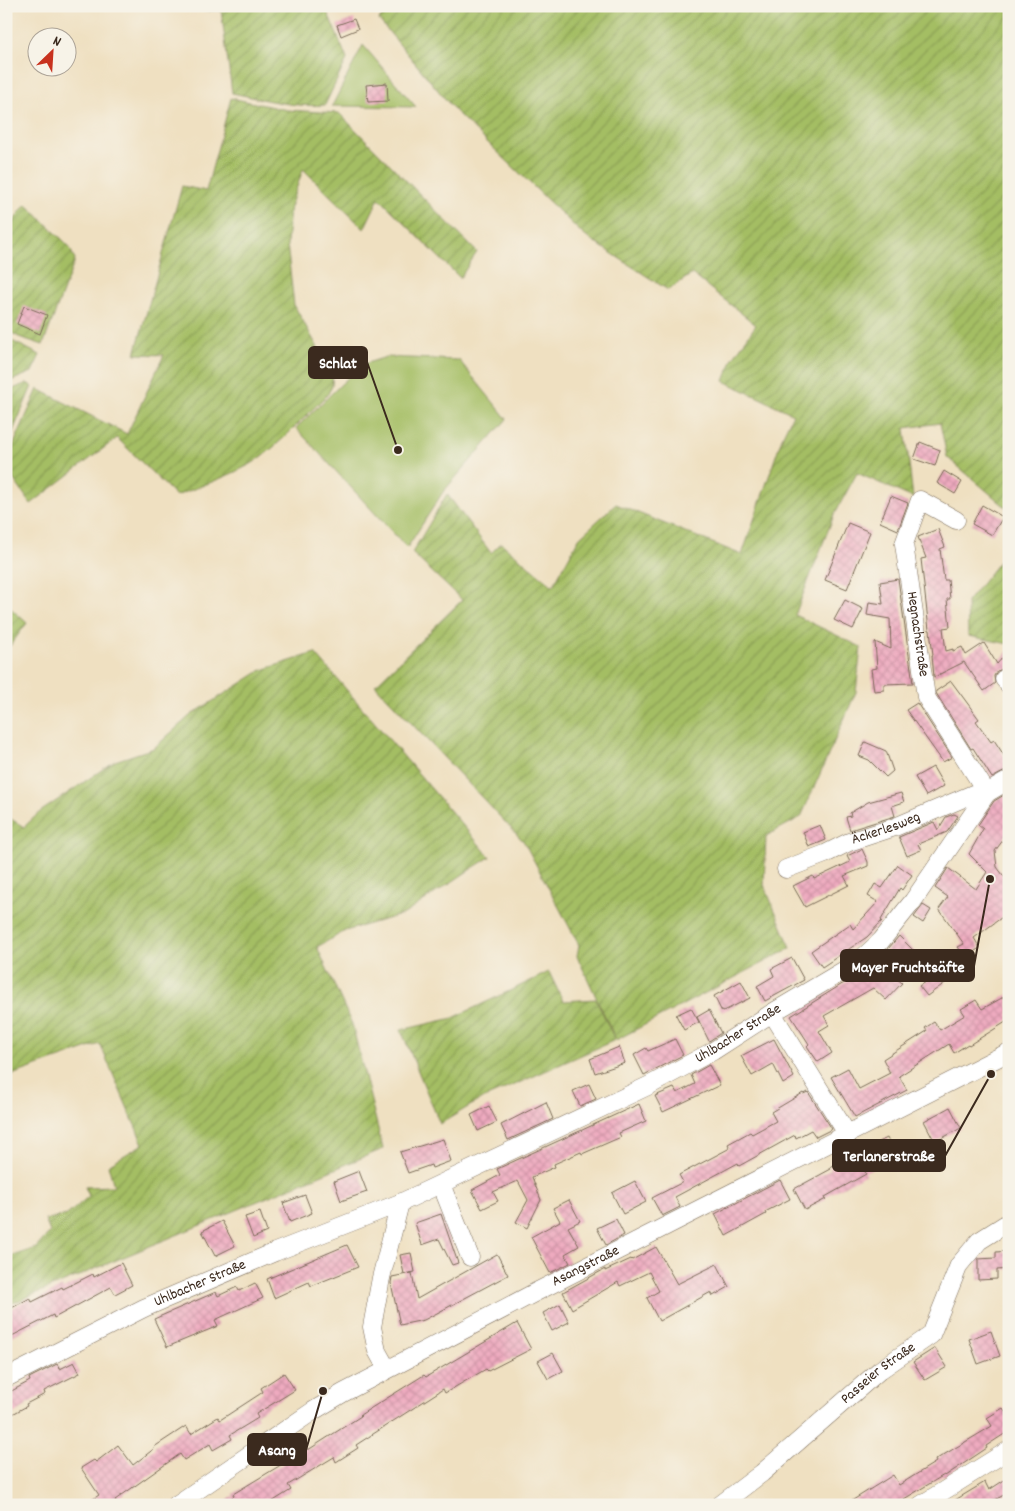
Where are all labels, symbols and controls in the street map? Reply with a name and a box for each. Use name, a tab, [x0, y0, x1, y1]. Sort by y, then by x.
north arrow	[28, 28, 78, 78]
text: N	[49, 32, 64, 53]
callout: Schlat	[309, 347, 367, 378]
text: Schlat	[319, 353, 357, 376]
street label: Hegnachstraße	[900, 590, 934, 679]
street label: Äckerlesweg	[849, 806, 924, 851]
callout: Mayer Fruchtsäfte	[841, 950, 974, 981]
text: Mayer Fruchtsäfte	[852, 957, 964, 980]
street label: Uhlbacher Straße	[691, 999, 786, 1070]
callout: Terlanerstraße	[833, 1140, 945, 1171]
text: Terlanerstraße	[843, 1146, 935, 1169]
street label: Asangstraße	[548, 1240, 624, 1293]
street label: Uhlbacher Straße	[151, 1254, 250, 1313]
street label: Passeier Straße	[836, 1337, 921, 1410]
callout: Asang	[248, 1434, 306, 1465]
text: Asang	[258, 1440, 296, 1463]

